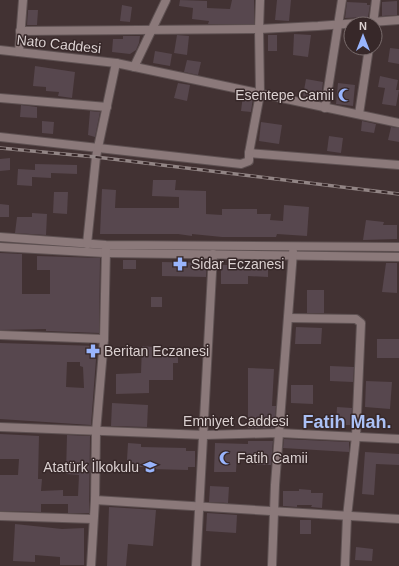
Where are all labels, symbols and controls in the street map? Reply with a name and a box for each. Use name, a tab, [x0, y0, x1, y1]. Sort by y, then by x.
north arrow	[343, 16, 383, 56]
text: N	[359, 20, 367, 32]
street label: Nato Caddesi	[16, 32, 102, 56]
place label: Esentepe Camii	[235, 87, 334, 103]
mosque icon: Esentepe Camii	[337, 87, 353, 103]
pharmacy icon: Sidar Eczanesi	[172, 256, 188, 272]
place label: Sidar Eczanesi	[191, 256, 284, 272]
pharmacy icon: Beritan Eczanesi	[85, 343, 101, 359]
place label: Beritan Eczanesi	[104, 343, 209, 359]
district label: Fatih Mah.	[303, 412, 392, 432]
street label: Emniyet Caddesi	[183, 413, 289, 429]
mosque icon: Fatih Camii	[218, 450, 234, 466]
place label: Fatih Camii	[237, 450, 308, 466]
place label: Atatürk İlkokulu	[43, 458, 139, 475]
school or university icon: Atatürk İlkokulu	[142, 459, 158, 475]

